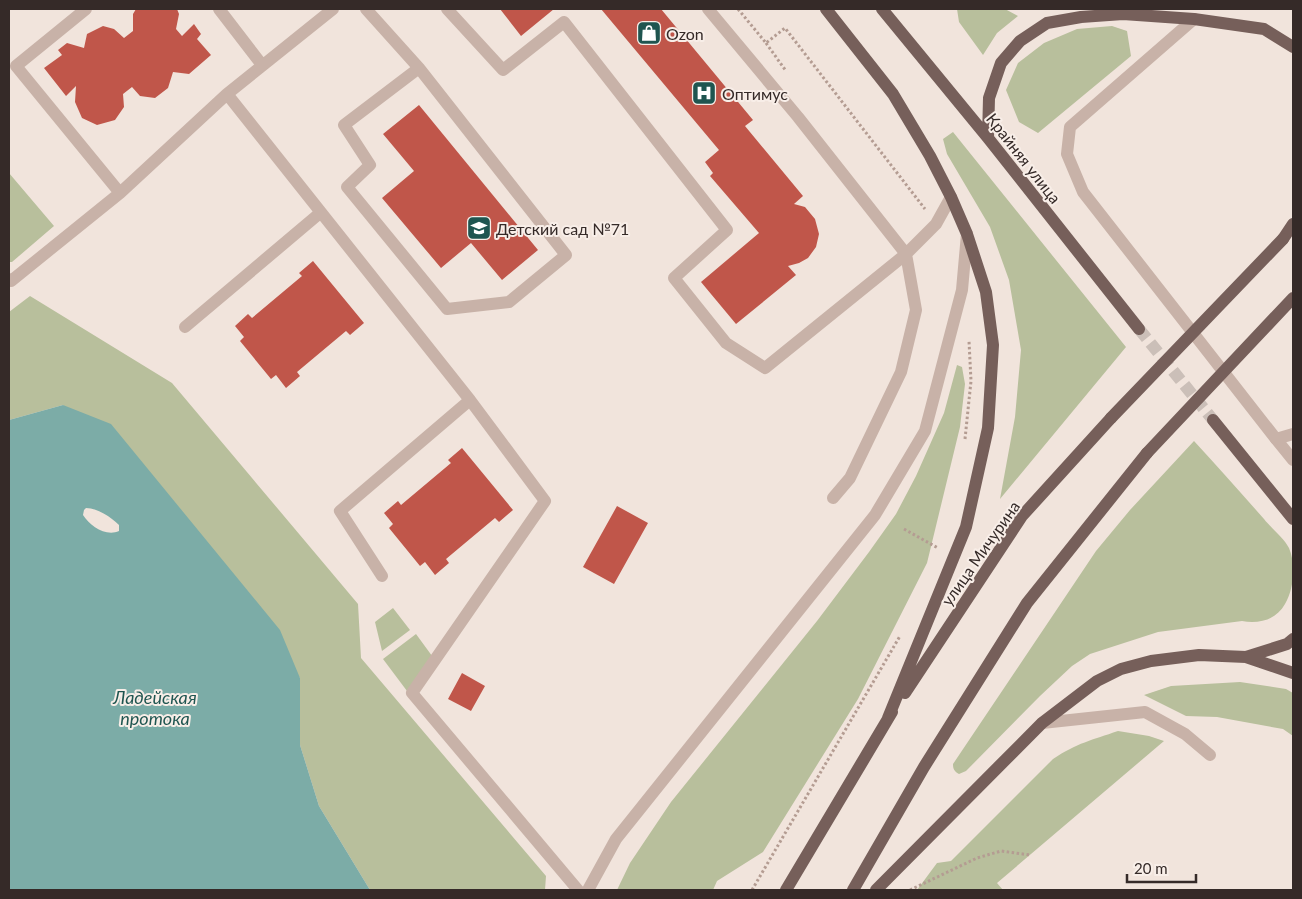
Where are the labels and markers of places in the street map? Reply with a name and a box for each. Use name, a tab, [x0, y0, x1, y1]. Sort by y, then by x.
shop icon: Ozon	[636, 20, 662, 46]
place label: Ozon	[666, 24, 704, 43]
hospital icon: Оптимус	[691, 80, 717, 106]
place label: Оптимус	[722, 84, 788, 103]
school or university icon: Детский сад №71	[466, 215, 492, 241]
place label: Детский сад №71	[496, 219, 629, 238]

